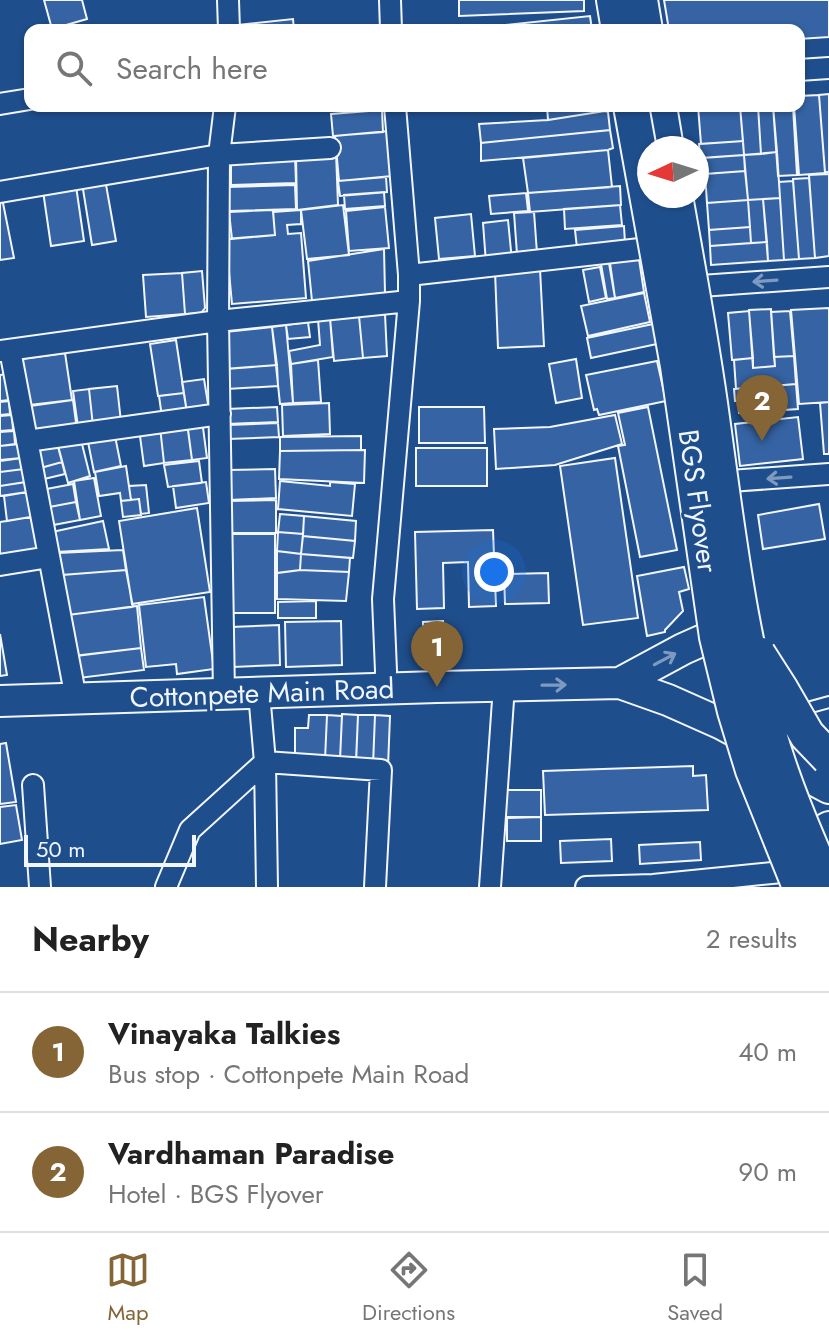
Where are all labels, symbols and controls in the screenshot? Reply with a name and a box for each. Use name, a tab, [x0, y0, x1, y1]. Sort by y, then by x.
search box	[24, 24, 805, 112]
icon: search	[52, 46, 96, 90]
text: Search here	[116, 47, 268, 90]
north arrow	[637, 136, 709, 208]
one-way arrow	[752, 274, 779, 289]
pin: 2	[736, 375, 788, 441]
street label: BGS Flyover	[668, 427, 728, 576]
one-way arrow	[766, 471, 793, 486]
your location	[474, 552, 514, 592]
pin: 1	[411, 621, 463, 687]
one-way arrow	[652, 651, 676, 667]
street label: Cottonpete Main Road	[129, 668, 395, 718]
one-way arrow	[540, 677, 567, 693]
scale bar	[24, 831, 196, 867]
text: 50 m	[36, 833, 85, 865]
text: Nearby	[32, 915, 149, 964]
text: 2 results	[706, 920, 797, 958]
text: Vinayaka Talkies	[108, 1012, 340, 1055]
text: 1	[51, 1033, 65, 1071]
text: 40 m	[738, 1033, 797, 1071]
text: Bus stop · Cottonpete Main Road	[108, 1055, 469, 1093]
text: Vardhaman Paradise	[108, 1132, 394, 1175]
text: 2	[49, 1153, 67, 1191]
text: 90 m	[738, 1153, 797, 1191]
text: Hotel · BGS Flyover	[108, 1175, 324, 1213]
tab: Map	[106, 1248, 150, 1328]
tab: Directions	[362, 1248, 455, 1328]
tab: Saved	[667, 1248, 723, 1328]

